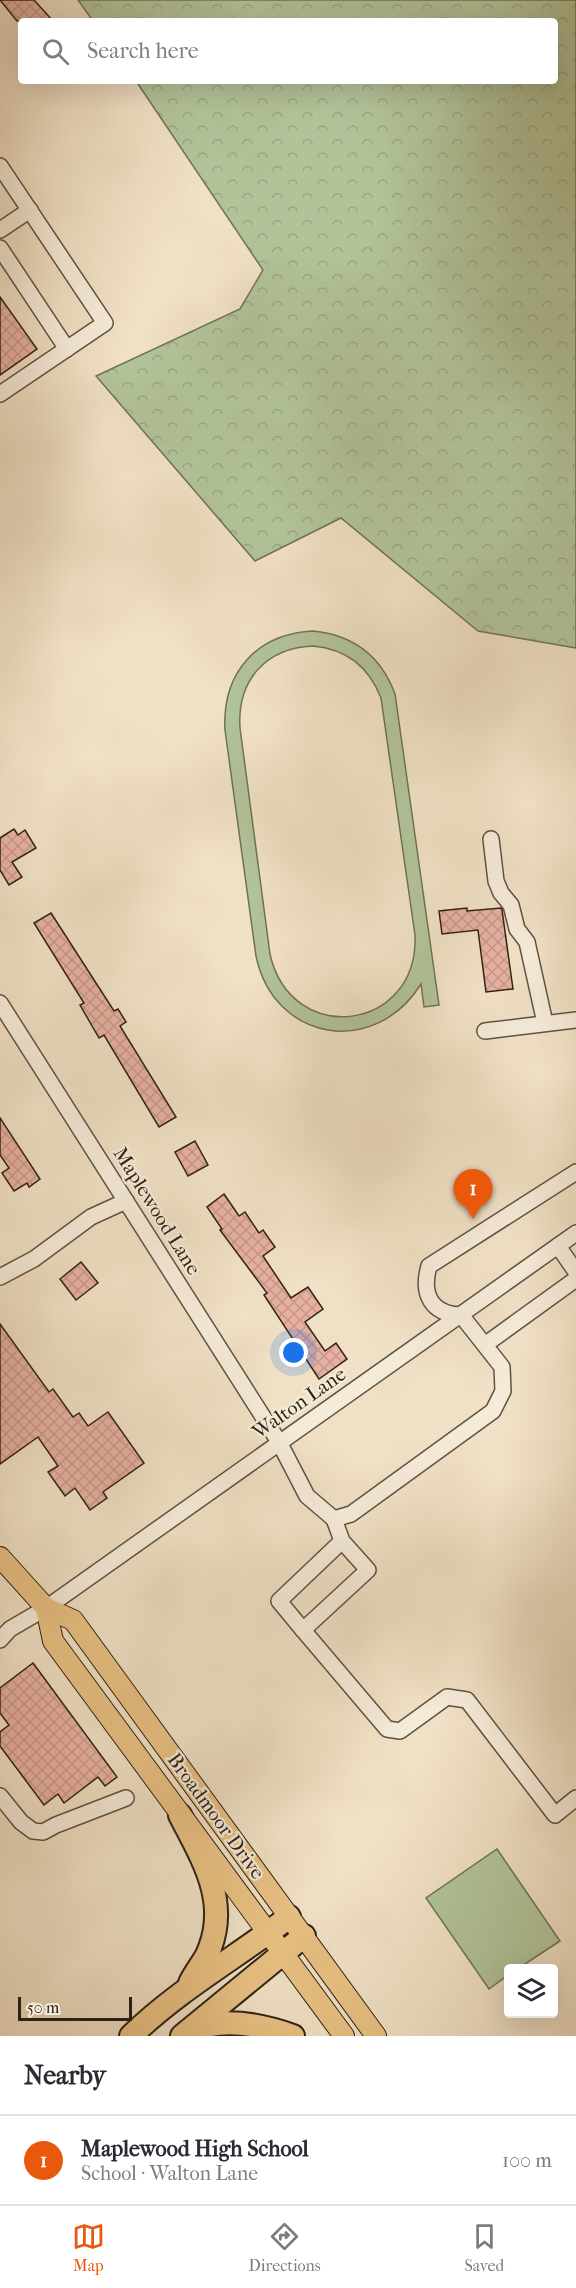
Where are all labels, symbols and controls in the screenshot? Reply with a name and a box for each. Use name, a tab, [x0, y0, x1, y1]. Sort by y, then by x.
search box	[18, 18, 558, 84]
icon: search	[39, 35, 72, 68]
text: Search here	[87, 38, 199, 64]
street label: Maplewood Lane	[109, 1143, 205, 1279]
pin: 1	[454, 1170, 492, 1219]
your location	[279, 1338, 308, 1367]
street label: Walton Lane	[247, 1362, 350, 1444]
street label: Broadmoor Drive	[163, 1749, 269, 1884]
map controls	[504, 1964, 558, 2018]
button: layers	[504, 1964, 558, 2018]
scale bar	[18, 1994, 132, 2022]
text: 50 m	[27, 1998, 59, 2017]
text: Nearby	[24, 2060, 106, 2091]
text: Maplewood High School	[81, 2136, 309, 2162]
text: 1	[40, 2149, 47, 2172]
text: 100 m	[502, 2149, 552, 2172]
text: School · Walton Lane	[81, 2162, 258, 2185]
tab: Map	[72, 2220, 105, 2275]
tab: Directions	[249, 2220, 321, 2275]
tab: Saved	[464, 2220, 504, 2275]

